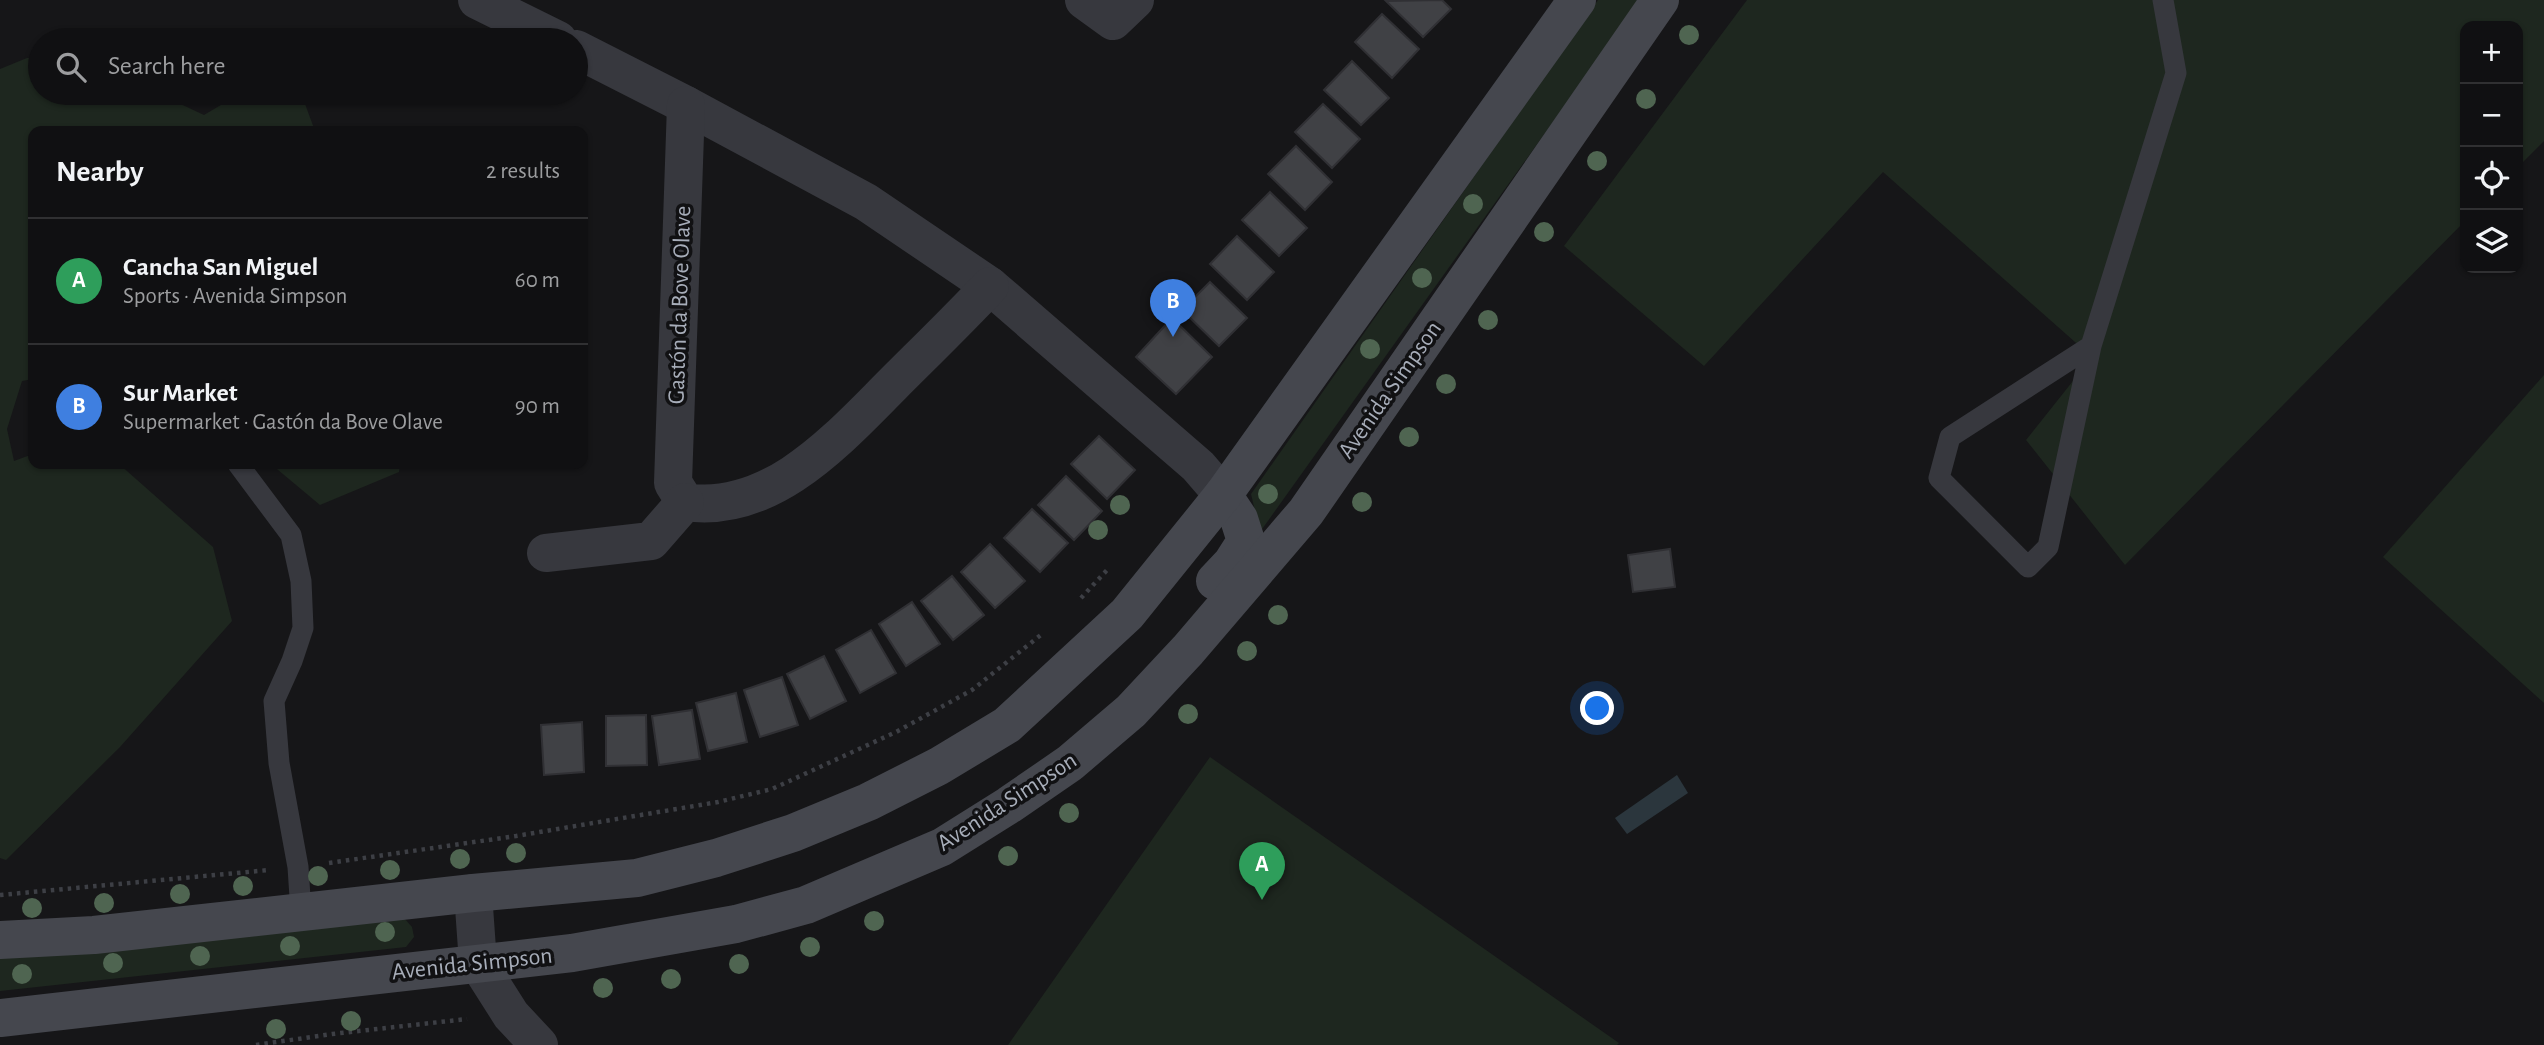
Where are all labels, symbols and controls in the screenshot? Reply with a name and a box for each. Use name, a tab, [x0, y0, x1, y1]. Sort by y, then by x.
map controls	[2460, 21, 2523, 273]
button: +	[2460, 21, 2523, 84]
search box	[28, 28, 588, 105]
icon: search	[52, 48, 90, 86]
text: Search here	[108, 53, 226, 79]
button: −	[2460, 84, 2523, 147]
button: locate	[2460, 147, 2523, 210]
text: Nearby	[56, 157, 144, 187]
text: 2 results	[486, 160, 560, 183]
street label: Gastón da Bove Olave	[665, 205, 695, 405]
button: layers	[2460, 210, 2523, 273]
text: Cancha San Miguel	[123, 254, 318, 280]
text: A	[72, 269, 86, 292]
text: 60 m	[515, 269, 560, 292]
pin: B	[1150, 279, 1196, 337]
text: Sports · Avenida Simpson	[123, 285, 347, 308]
street label: Avenida Simpson	[1334, 317, 1446, 463]
text: Sur Market	[123, 380, 237, 406]
text: B	[72, 395, 86, 418]
text: 90 m	[515, 395, 560, 418]
text: Supermarket · Gastón da Bove Olave	[123, 411, 443, 434]
your location	[1580, 691, 1614, 725]
street label: Avenida Simpson	[933, 748, 1081, 856]
pin: A	[1239, 842, 1285, 900]
street label: Avenida Simpson	[391, 944, 553, 984]

